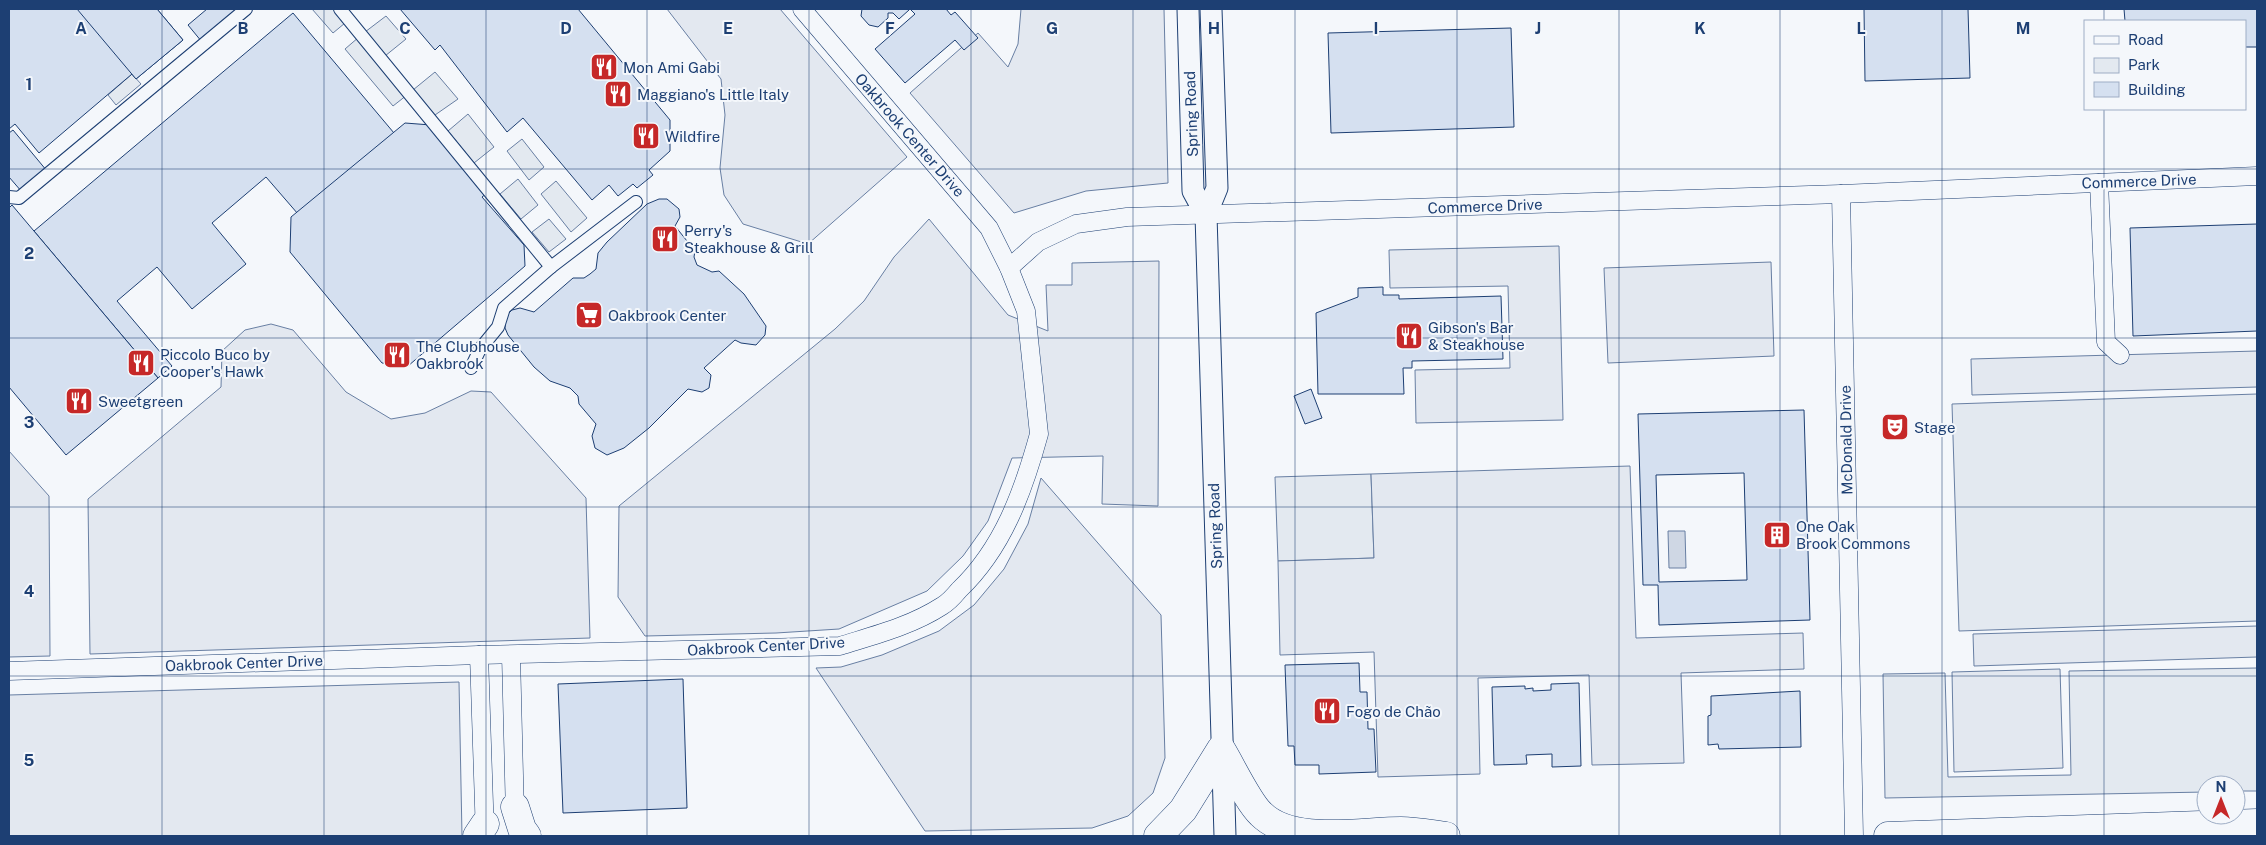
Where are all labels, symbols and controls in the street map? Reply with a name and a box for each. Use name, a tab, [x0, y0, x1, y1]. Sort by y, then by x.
text: A	[75, 19, 87, 38]
text: B	[238, 19, 249, 38]
text: C	[399, 19, 411, 38]
text: D	[560, 19, 572, 38]
text: E	[723, 19, 733, 38]
text: F	[885, 19, 895, 38]
text: G	[1046, 19, 1058, 38]
text: H	[1208, 19, 1220, 38]
text: I	[1374, 19, 1378, 38]
text: J	[1535, 19, 1541, 38]
text: K	[1694, 19, 1706, 38]
text: L	[1856, 19, 1866, 38]
text: M	[2016, 19, 2030, 38]
legend	[2084, 20, 2246, 110]
text: Road	[2128, 31, 2164, 48]
restaurant icon: Mon Ami Gabi	[589, 52, 619, 82]
text: Park	[2128, 56, 2160, 73]
place label: Mon Ami Gabi	[623, 59, 720, 76]
street label: Oakbrook Center Drive	[852, 70, 968, 200]
street label: Spring Road	[1181, 71, 1201, 157]
text: 1	[26, 75, 32, 94]
restaurant icon: Maggiano's Little Italy	[603, 79, 633, 109]
text: Building	[2128, 81, 2186, 98]
place label: Maggiano's Little Italy	[637, 86, 789, 103]
restaurant icon: Wildfire	[631, 121, 661, 151]
place label: Wildfire	[665, 128, 720, 145]
street label: Commerce Drive	[2081, 170, 2197, 192]
street label: Commerce Drive	[1427, 195, 1543, 217]
place label: Perry's Steakhouse & Grill	[684, 222, 814, 256]
restaurant icon: Perry's Steakhouse & Grill	[650, 224, 680, 254]
text: 2	[24, 244, 34, 263]
supermarket icon: Oakbrook Center	[574, 300, 604, 330]
place label: Oakbrook Center	[608, 307, 727, 324]
place label: Gibson's Bar & Steakhouse	[1428, 319, 1525, 353]
restaurant icon: Gibson's Bar & Steakhouse	[1394, 321, 1424, 351]
place label: The Clubhouse Oakbrook	[416, 338, 520, 372]
restaurant icon: The Clubhouse Oakbrook	[382, 340, 412, 370]
place label: Piccolo Buco by Cooper's Hawk	[160, 346, 270, 380]
restaurant icon: Piccolo Buco by Cooper's Hawk	[126, 348, 156, 378]
street label: McDonald Drive	[1837, 385, 1855, 495]
restaurant icon: Sweetgreen	[64, 386, 94, 416]
place label: Sweetgreen	[98, 393, 183, 410]
theatre icon: Stage	[1880, 412, 1910, 442]
text: 3	[24, 413, 34, 432]
place label: Stage	[1914, 419, 1955, 436]
street label: Spring Road	[1205, 483, 1225, 569]
place label: One Oak Brook Commons	[1796, 518, 1910, 552]
building icon: One Oak Brook Commons	[1762, 520, 1792, 550]
text: 4	[24, 582, 35, 601]
street label: Oakbrook Center Drive	[687, 633, 845, 659]
street label: Oakbrook Center Drive	[165, 652, 323, 674]
restaurant icon: Fogo de Chão	[1312, 696, 1342, 726]
place label: Fogo de Chão	[1346, 703, 1441, 720]
text: 5	[24, 751, 35, 770]
north arrow	[2196, 775, 2246, 825]
text: N	[2216, 779, 2226, 795]

